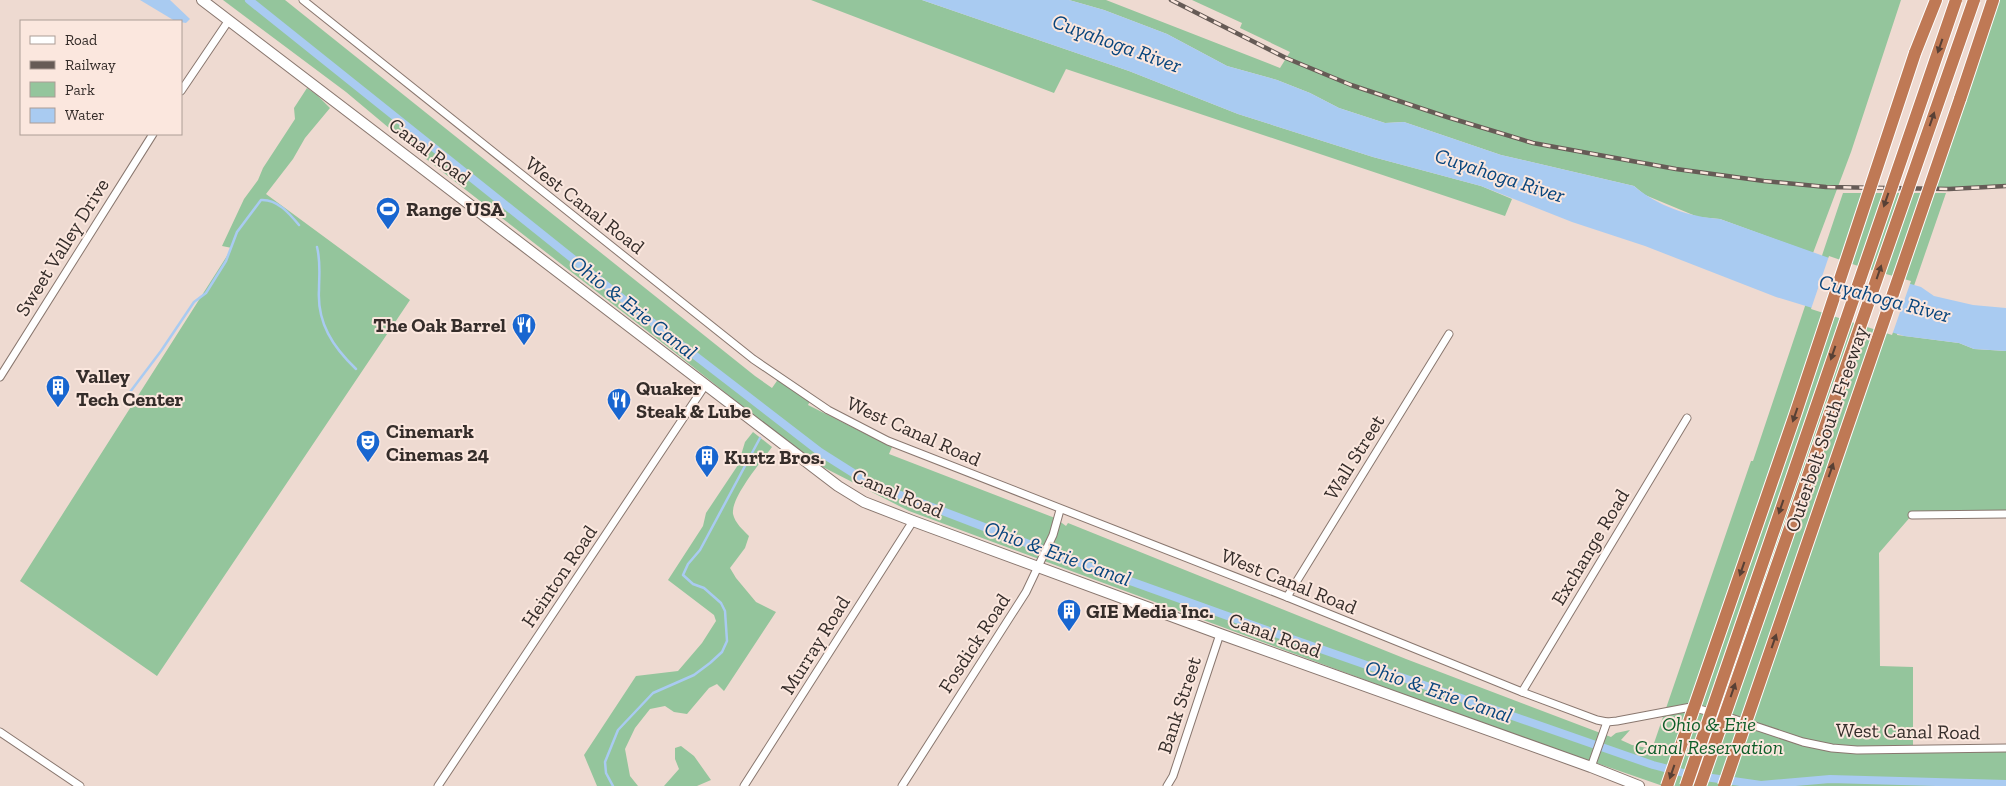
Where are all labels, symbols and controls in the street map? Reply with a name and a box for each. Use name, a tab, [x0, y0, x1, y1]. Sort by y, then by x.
water label: Cuyahoga River	[1049, 8, 1186, 78]
legend	[20, 20, 182, 135]
text: Road	[65, 31, 98, 49]
one-way arrow	[1936, 39, 1944, 54]
text: Railway	[65, 56, 116, 74]
text: Park	[65, 81, 95, 99]
text: Water	[65, 106, 105, 124]
one-way arrow	[1928, 111, 1936, 126]
street label: Canal Road	[384, 112, 476, 190]
water label: Cuyahoga River	[1432, 142, 1569, 208]
street label: West Canal Road	[521, 151, 649, 259]
street label: Sweet Valley Drive	[10, 174, 114, 320]
one-way arrow	[1882, 192, 1889, 207]
sports icon: Range USA	[375, 196, 401, 230]
place label: Range USA	[406, 197, 504, 221]
water label: Ohio & Erie Canal	[566, 250, 702, 364]
one-way arrow	[1875, 265, 1883, 280]
water label: Cuyahoga River	[1816, 268, 1954, 328]
restaurant icon: The Oak Barrel	[511, 312, 537, 346]
place label: The Oak Barrel	[373, 313, 506, 337]
street label: Outerbelt South Freeway	[1779, 322, 1873, 535]
one-way arrow	[1829, 346, 1837, 361]
place label: Valley Tech Center	[76, 364, 184, 411]
building icon: Valley Tech Center	[45, 374, 71, 408]
place label: Quaker Steak & Lube	[636, 376, 751, 423]
restaurant icon: Quaker Steak & Lube	[606, 387, 632, 421]
street label: West Canal Road	[843, 391, 985, 471]
one-way arrow	[1791, 408, 1799, 423]
street label: Wall Street	[1319, 410, 1390, 504]
place label: Cinemark Cinemas 24	[386, 419, 489, 466]
theatre icon: Cinemark Cinemas 24	[355, 429, 381, 463]
building icon: Kurtz Bros.	[694, 444, 720, 478]
place label: Kurtz Bros.	[724, 445, 824, 469]
one-way arrow	[1828, 462, 1836, 477]
street label: Canal Road	[849, 463, 947, 523]
street label: Exchange Road	[1546, 485, 1634, 609]
one-way arrow	[1777, 500, 1785, 515]
water label: Ohio & Erie Canal	[981, 515, 1135, 591]
street label: Heinton Road	[516, 520, 602, 632]
street label: West Canal Road	[1218, 543, 1360, 619]
one-way arrow	[1738, 561, 1745, 576]
street label: Fosdick Road	[933, 589, 1015, 697]
street label: Murray Road	[775, 591, 855, 699]
building icon: GIE Media Inc.	[1056, 598, 1082, 632]
place label: GIE Media Inc.	[1086, 599, 1214, 623]
street label: Canal Road	[1226, 607, 1324, 663]
one-way arrow	[1771, 633, 1778, 648]
street label: Bank Street	[1152, 653, 1206, 757]
water label: Ohio & Erie Canal	[1362, 654, 1516, 728]
one-way arrow	[1730, 683, 1737, 698]
park label: Ohio & Erie Canal Reservation	[1635, 712, 1783, 759]
street label: West Canal Road	[1836, 718, 1980, 744]
one-way arrow	[1667, 765, 1675, 780]

